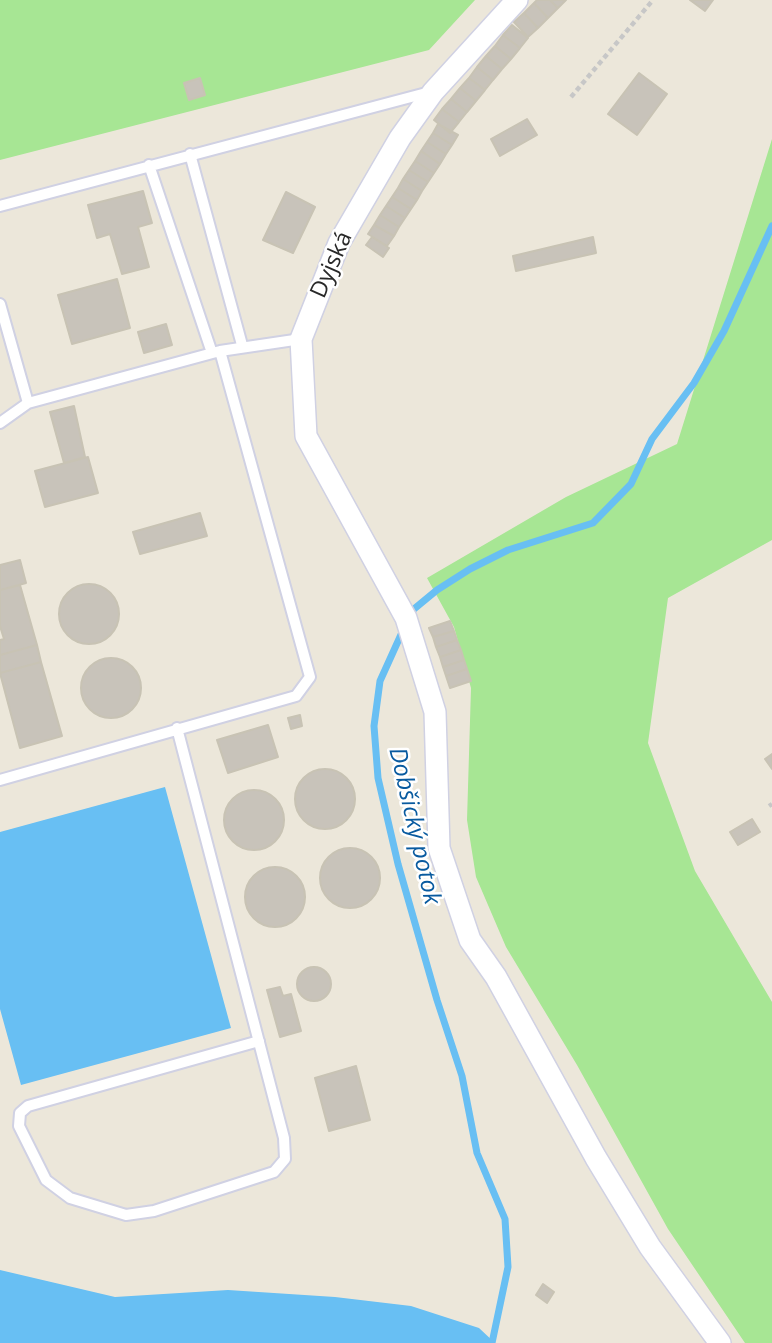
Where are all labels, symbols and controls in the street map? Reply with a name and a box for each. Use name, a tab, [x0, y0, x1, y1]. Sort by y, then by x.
street label: Dyjská	[305, 227, 359, 303]
water label: Dobšický potok	[382, 745, 446, 907]

